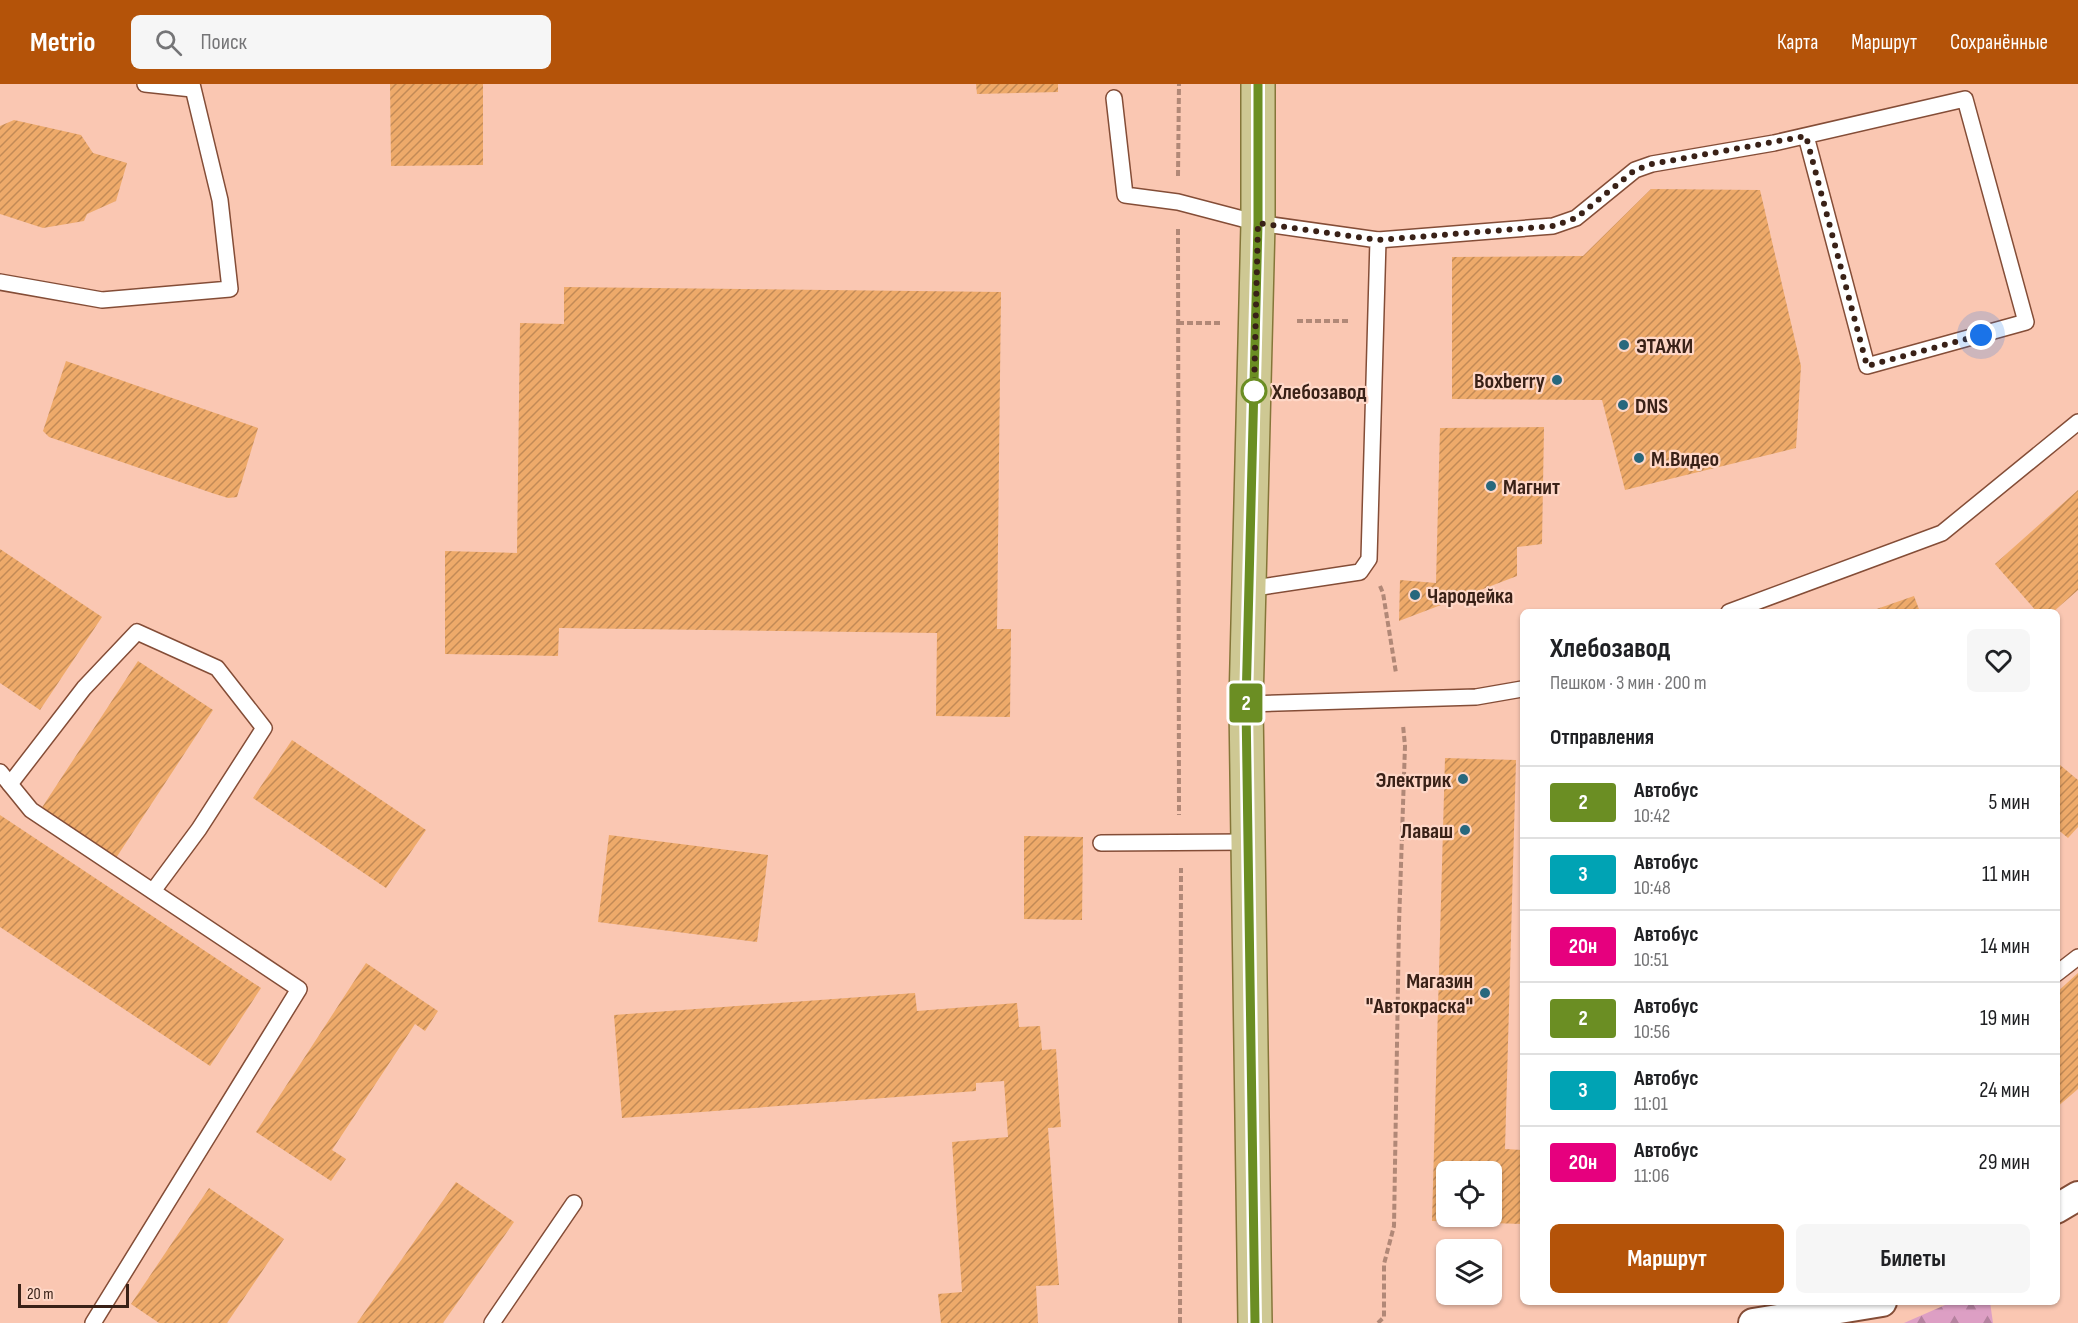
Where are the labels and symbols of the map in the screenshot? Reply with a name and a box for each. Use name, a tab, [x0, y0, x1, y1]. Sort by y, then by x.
your location	[1966, 320, 1996, 350]
place label: ЭТАЖИ	[1636, 333, 1693, 360]
marker: ЭТАЖИ	[1617, 338, 1631, 352]
place label: Boxberry	[1474, 368, 1545, 395]
marker: Boxberry	[1550, 373, 1564, 387]
marker: Хлебозавод	[1241, 378, 1267, 404]
place label: Хлебозавод	[1271, 379, 1367, 406]
place label: DNS	[1635, 393, 1668, 420]
marker: DNS	[1616, 398, 1630, 412]
place label: М.Видео	[1651, 446, 1719, 473]
marker: М.Видео	[1632, 451, 1646, 465]
place label: Магнит	[1503, 474, 1560, 501]
marker: Магнит	[1484, 479, 1498, 493]
place label: Чародейка	[1427, 583, 1513, 610]
marker: Чародейка	[1408, 588, 1422, 602]
line badge: 2	[1226, 684, 1266, 722]
place label: Электрик	[1376, 767, 1452, 794]
marker: Электрик	[1456, 772, 1470, 786]
place label: Лаваш	[1401, 818, 1453, 845]
marker: Лаваш	[1458, 823, 1472, 837]
place label: Магазин "Автокраска"	[1366, 968, 1473, 1020]
marker: Магазин "Автокраска"	[1478, 986, 1492, 1000]
scale bar	[18, 1281, 129, 1308]

